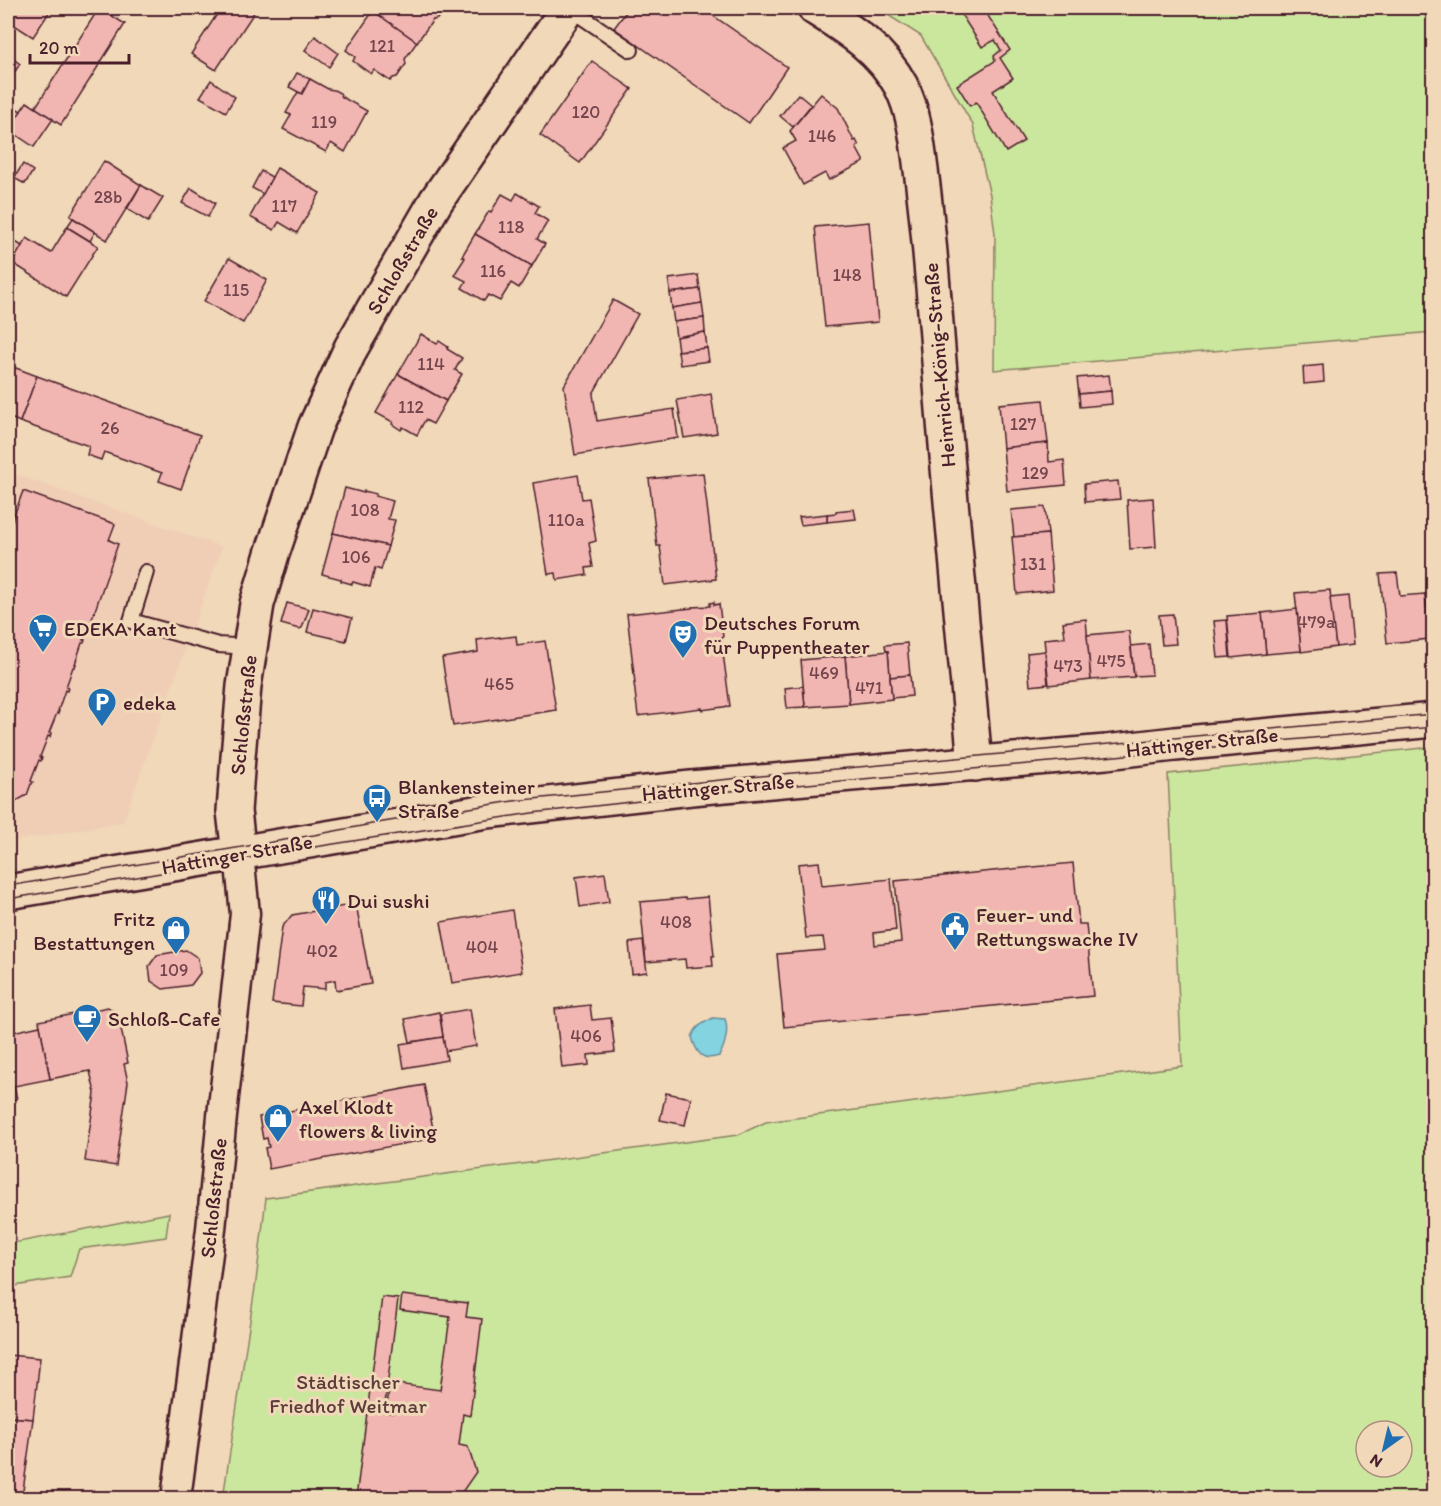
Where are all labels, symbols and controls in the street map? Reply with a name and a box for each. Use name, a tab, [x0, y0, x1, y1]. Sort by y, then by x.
scale bar	[30, 27, 129, 65]
house number: 121	[369, 35, 395, 57]
text: 20 m	[39, 37, 79, 59]
house number: 120	[572, 101, 600, 123]
house number: 119	[311, 111, 337, 133]
house number: 146	[808, 125, 836, 147]
house number: 28b	[94, 186, 122, 208]
house number: 117	[271, 195, 297, 217]
street label: Schloßstraße	[361, 201, 443, 319]
house number: 118	[498, 216, 524, 238]
house number: 116	[480, 260, 506, 282]
street label: Heinrich-König-Straße	[918, 262, 960, 468]
house number: 148	[832, 264, 862, 286]
house number: 115	[223, 279, 249, 301]
house number: 114	[417, 353, 445, 375]
house number: 112	[398, 396, 425, 418]
house number: 127	[1010, 413, 1036, 435]
house number: 26	[101, 417, 120, 439]
house number: 129	[1021, 462, 1049, 484]
house number: 108	[350, 499, 380, 521]
house number: 110a	[547, 509, 585, 531]
house number: 106	[342, 546, 370, 568]
house number: 131	[1020, 553, 1046, 575]
place label: Deutsches Forum für Puppentheater	[704, 610, 870, 659]
house number: 479a	[1297, 611, 1336, 633]
supermarket icon: EDEKA Kant	[27, 612, 59, 654]
place label: EDEKA Kant	[64, 616, 177, 641]
theatre icon: Deutsches Forum für Puppentheater	[667, 618, 699, 660]
house number: 475	[1096, 650, 1126, 672]
street label: Schloßstraße	[224, 654, 262, 776]
house number: 473	[1053, 655, 1083, 677]
house number: 469	[809, 662, 839, 684]
house number: 465	[484, 673, 514, 695]
house number: 471	[855, 677, 883, 699]
parking icon: edeka	[86, 686, 118, 728]
place label: edeka	[123, 690, 176, 715]
street label: Hattinger Straße	[1125, 722, 1279, 762]
street label: Hattinger Straße	[641, 768, 795, 806]
place label: Blankensteiner Straße	[398, 774, 535, 823]
bus stop icon: Blankensteiner Straße	[361, 782, 393, 824]
street label: Hattinger Straße	[160, 828, 314, 880]
restaurant icon: Dui sushi	[310, 884, 342, 926]
place label: Dui sushi	[347, 888, 430, 913]
place label: Feuer- und Rettungswache IV	[976, 902, 1138, 951]
place label: Fritz Bestattungen	[33, 906, 155, 955]
public building icon: Feuer- und Rettungswache IV	[939, 910, 971, 952]
house number: 408	[660, 911, 692, 933]
shop icon: Fritz Bestattungen	[160, 914, 192, 956]
house number: 404	[466, 936, 499, 958]
house number: 402	[306, 940, 338, 962]
house number: 109	[160, 959, 188, 981]
cafe icon: Schloß-Cafe	[71, 1002, 103, 1044]
place label: Schloß-Cafe	[108, 1006, 220, 1031]
house number: 406	[570, 1025, 602, 1047]
place label: Axel Klodt flowers & living	[299, 1094, 437, 1143]
shop icon: Axel Klodt flowers & living	[262, 1102, 294, 1144]
street label: Schloßstraße	[194, 1137, 232, 1259]
park label: Städtischer Friedhof Weitmar	[269, 1369, 427, 1418]
north arrow	[1354, 1419, 1414, 1479]
text: N	[1366, 1450, 1386, 1472]

